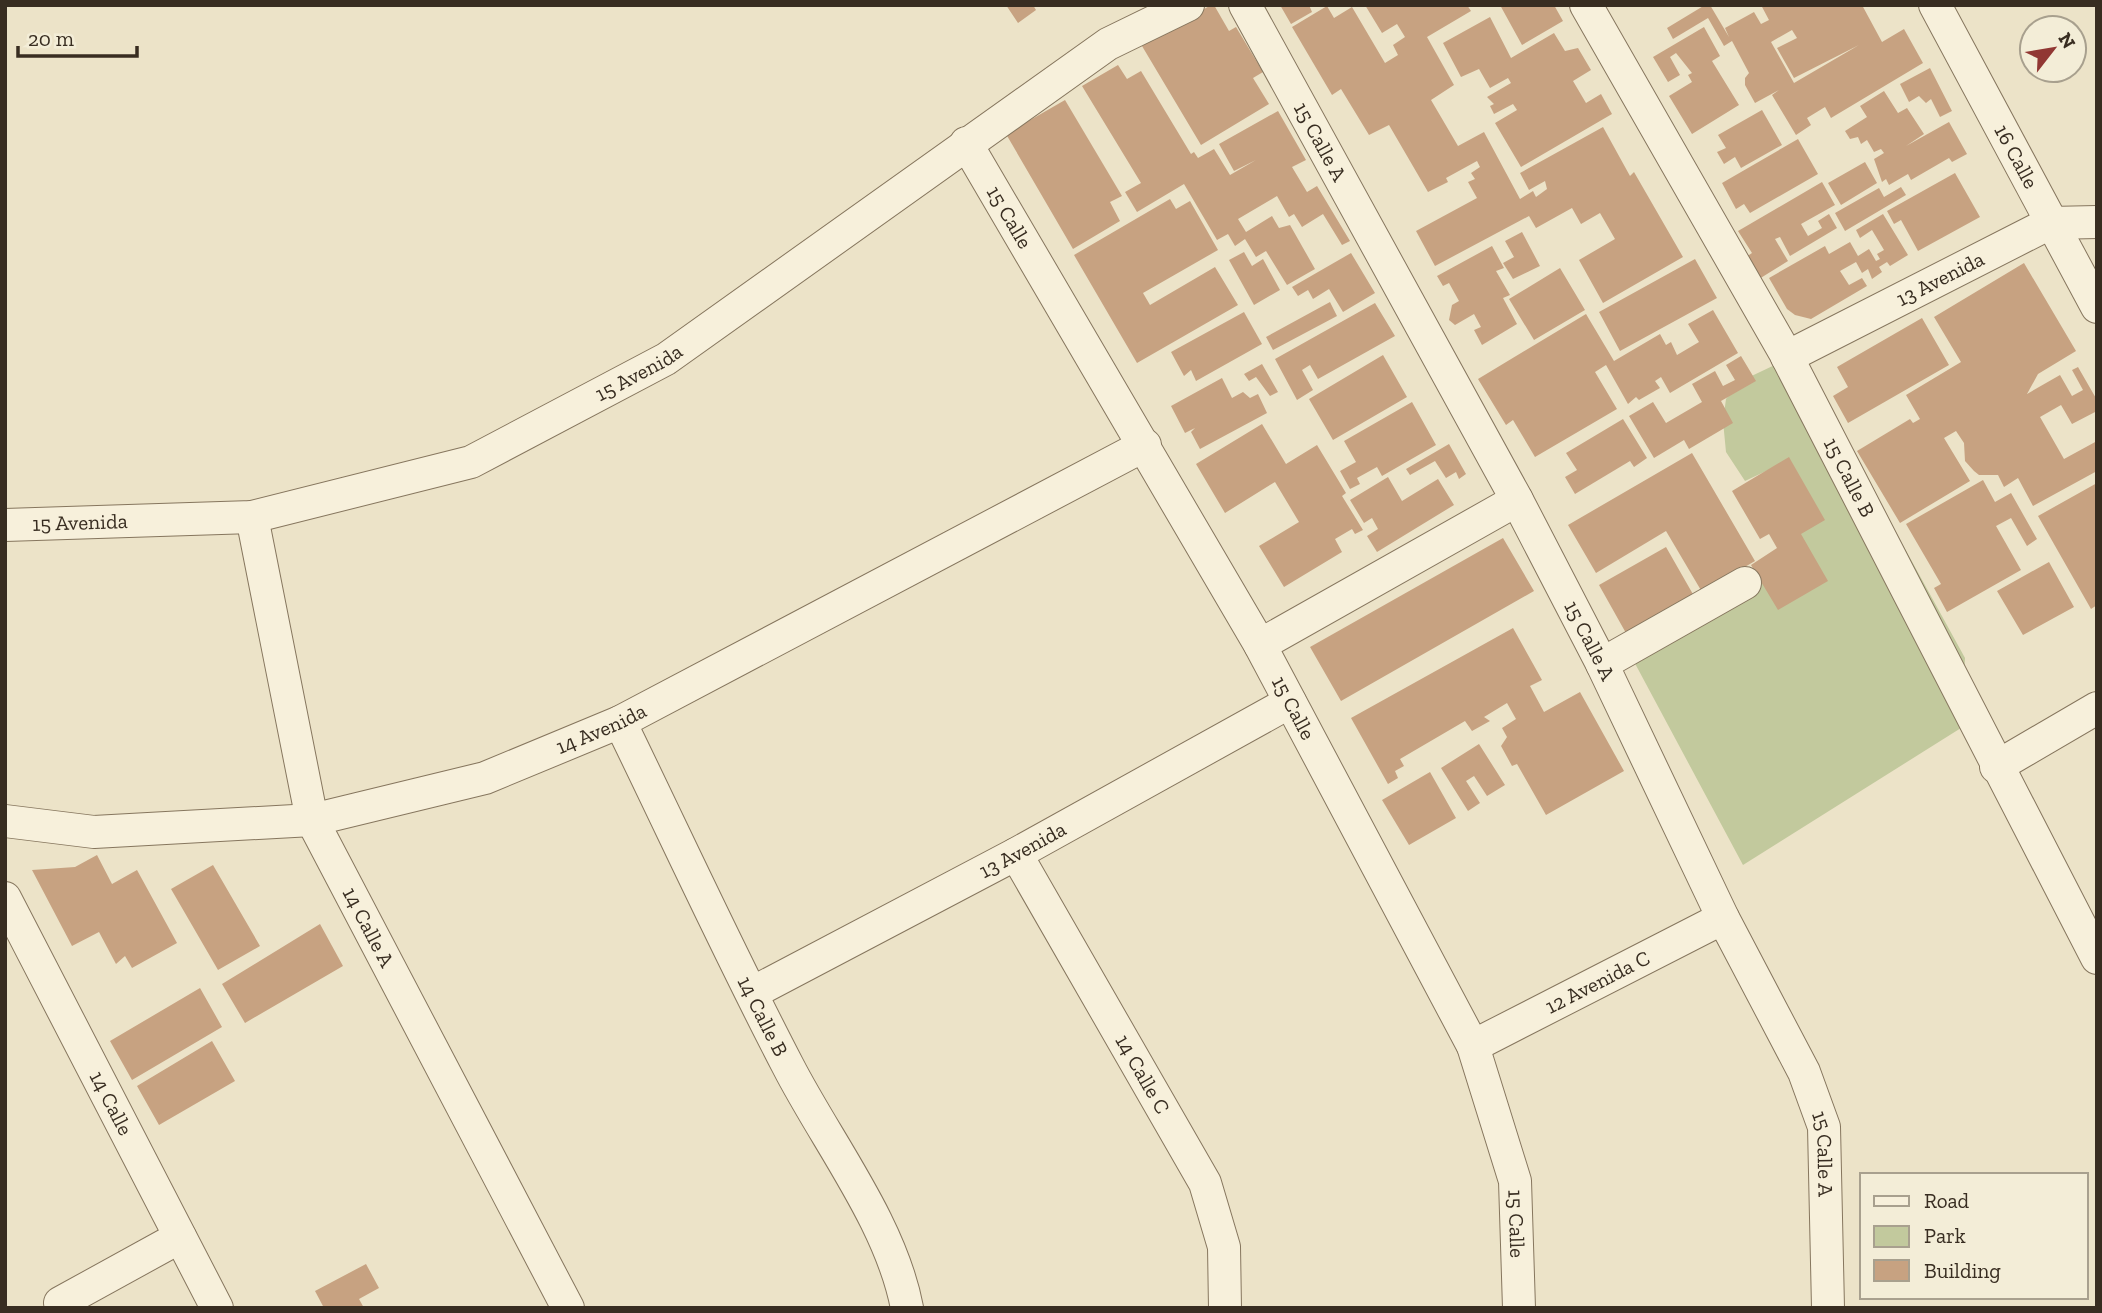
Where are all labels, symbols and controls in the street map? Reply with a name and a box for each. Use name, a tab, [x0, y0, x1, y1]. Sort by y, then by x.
scale bar	[18, 14, 136, 58]
north arrow	[2018, 14, 2088, 84]
text: 20 m	[28, 26, 74, 51]
text: N	[2054, 28, 2081, 53]
street label: 15 Calle A	[1289, 98, 1352, 186]
street label: 16 Calle	[1989, 120, 2044, 193]
street label: 15 Calle	[982, 181, 1038, 253]
street label: 13 Avenida	[1892, 246, 1988, 311]
street label: 15 Avenida	[591, 338, 687, 406]
street label: 15 Calle B	[1819, 433, 1880, 521]
street label: 15 Avenida	[32, 508, 128, 536]
street label: 15 Calle A	[1559, 596, 1621, 684]
street label: 15 Calle	[1267, 672, 1321, 744]
street label: 14 Avenida	[552, 698, 650, 759]
street label: 13 Avenida	[975, 816, 1070, 883]
street label: 14 Calle A	[337, 883, 400, 972]
street label: 12 Avenida C	[1541, 945, 1654, 1019]
street label: 14 Calle B	[732, 972, 794, 1060]
street label: 14 Calle C	[1110, 1030, 1176, 1118]
street label: 14 Calle	[85, 1067, 139, 1139]
street label: 15 Calle A	[1807, 1107, 1839, 1197]
legend	[1860, 1173, 2088, 1299]
text: Road	[1924, 1188, 1970, 1213]
street label: 15 Calle	[1503, 1189, 1530, 1258]
text: Park	[1924, 1223, 1966, 1248]
text: Building	[1924, 1258, 2001, 1283]

